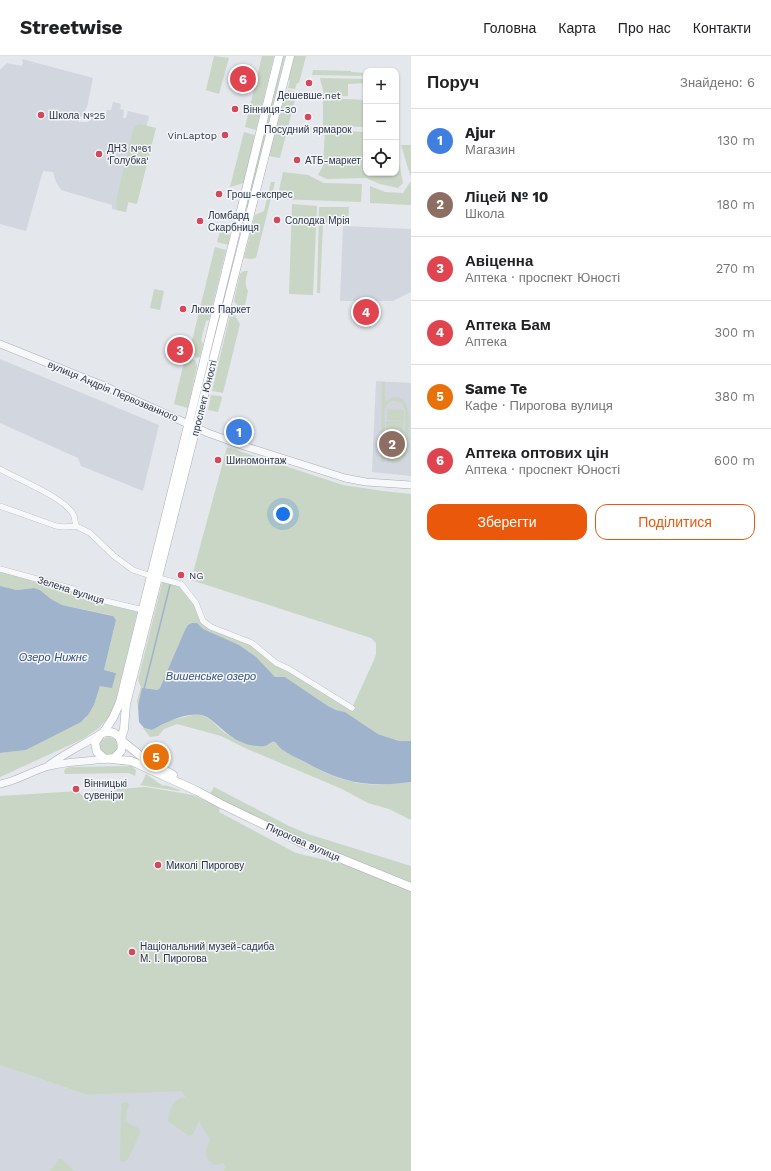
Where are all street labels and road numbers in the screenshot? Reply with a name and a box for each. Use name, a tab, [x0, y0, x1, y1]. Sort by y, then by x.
street label: вулиця Андрія Первозванного	[46, 359, 180, 424]
street label: проспект Юності	[189, 359, 219, 437]
street label: Зелена вулиця	[36, 574, 106, 606]
street label: Пирогова вулиця	[264, 821, 342, 863]

